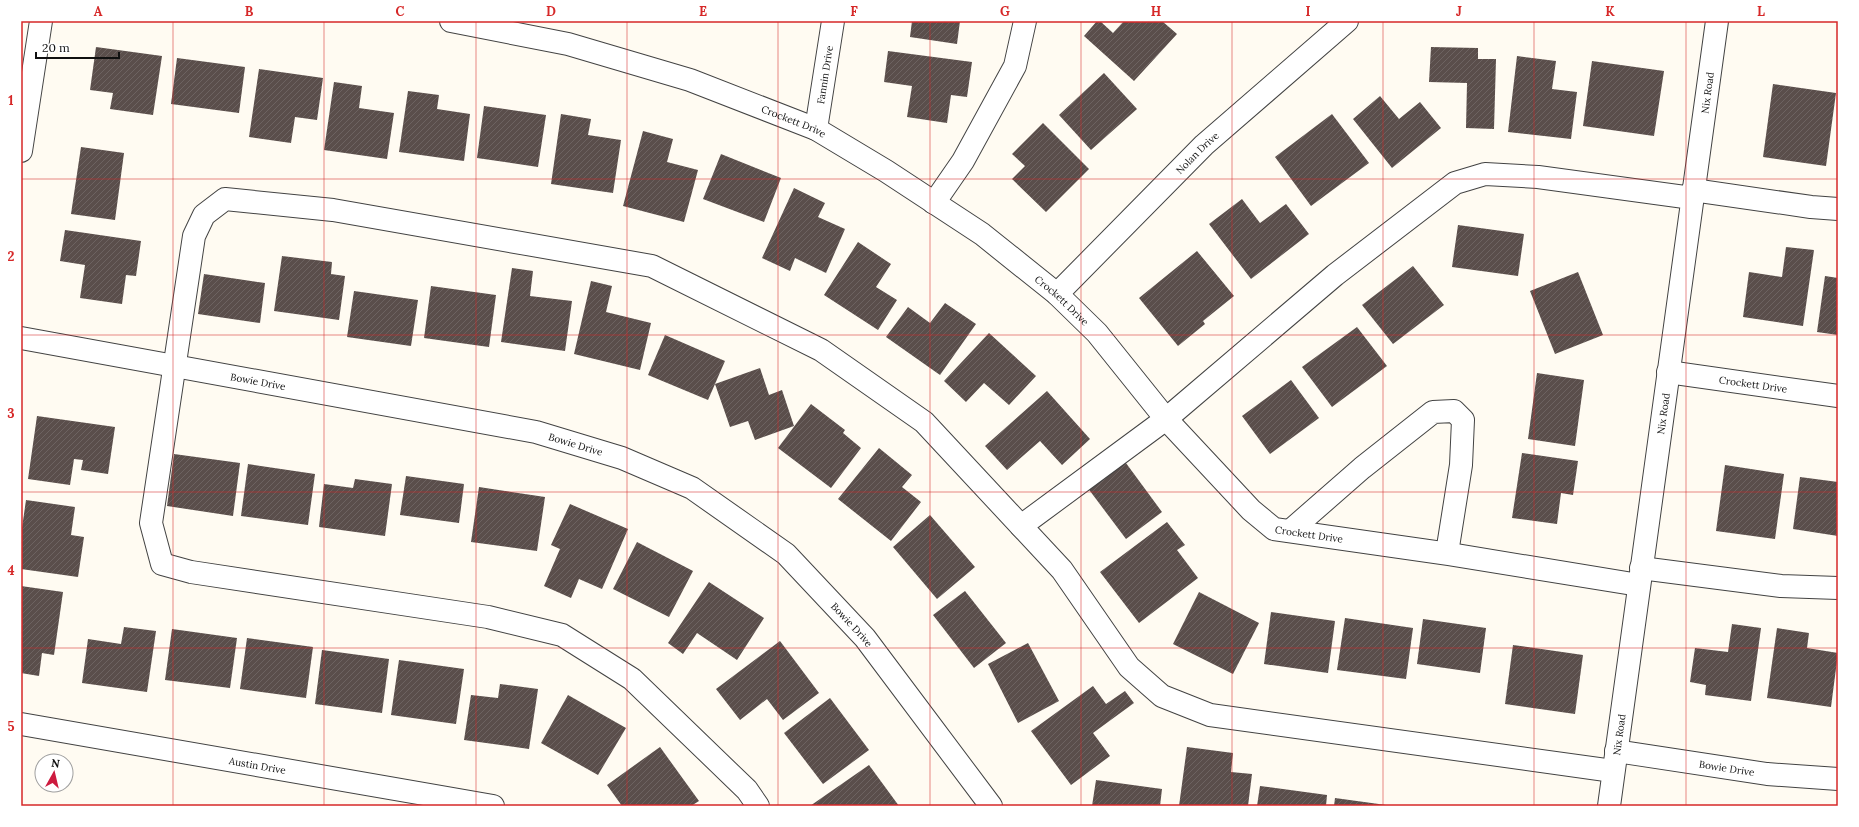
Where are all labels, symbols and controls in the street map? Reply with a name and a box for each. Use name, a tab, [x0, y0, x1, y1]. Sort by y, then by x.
text: A	[94, 3, 103, 20]
text: B	[245, 3, 254, 20]
text: C	[396, 3, 405, 20]
text: D	[546, 3, 556, 20]
text: E	[699, 3, 707, 20]
text: F	[850, 3, 858, 20]
text: G	[1000, 3, 1010, 20]
text: H	[1151, 3, 1161, 20]
text: I	[1305, 3, 1311, 20]
text: J	[1456, 3, 1462, 20]
text: K	[1605, 3, 1615, 20]
text: L	[1757, 3, 1765, 20]
scale bar	[36, 34, 119, 60]
text: 20 m	[42, 40, 70, 55]
street label: Fannin Drive	[814, 44, 836, 105]
street label: Nix Road	[1698, 71, 1716, 114]
text: 1	[8, 92, 14, 109]
street label: Crockett Drive	[760, 102, 829, 140]
street label: Nolan Drive	[1173, 128, 1222, 176]
text: 2	[8, 248, 15, 265]
street label: Crockett Drive	[1032, 272, 1092, 329]
street label: Bowie Drive	[229, 370, 287, 393]
street label: Crockett Drive	[1718, 373, 1789, 395]
street label: Nix Road	[1654, 392, 1672, 435]
text: 3	[7, 405, 15, 422]
street label: Bowie Drive	[547, 430, 605, 458]
street label: Crockett Drive	[1274, 523, 1345, 545]
text: 4	[7, 562, 15, 579]
street label: Bowie Drive	[828, 600, 876, 650]
street label: Nix Road	[1610, 713, 1628, 756]
text: 5	[7, 718, 15, 735]
north arrow	[34, 753, 74, 793]
street label: Austin Drive	[227, 754, 287, 776]
text: N	[50, 756, 61, 771]
street label: Bowie Drive	[1698, 757, 1756, 779]

